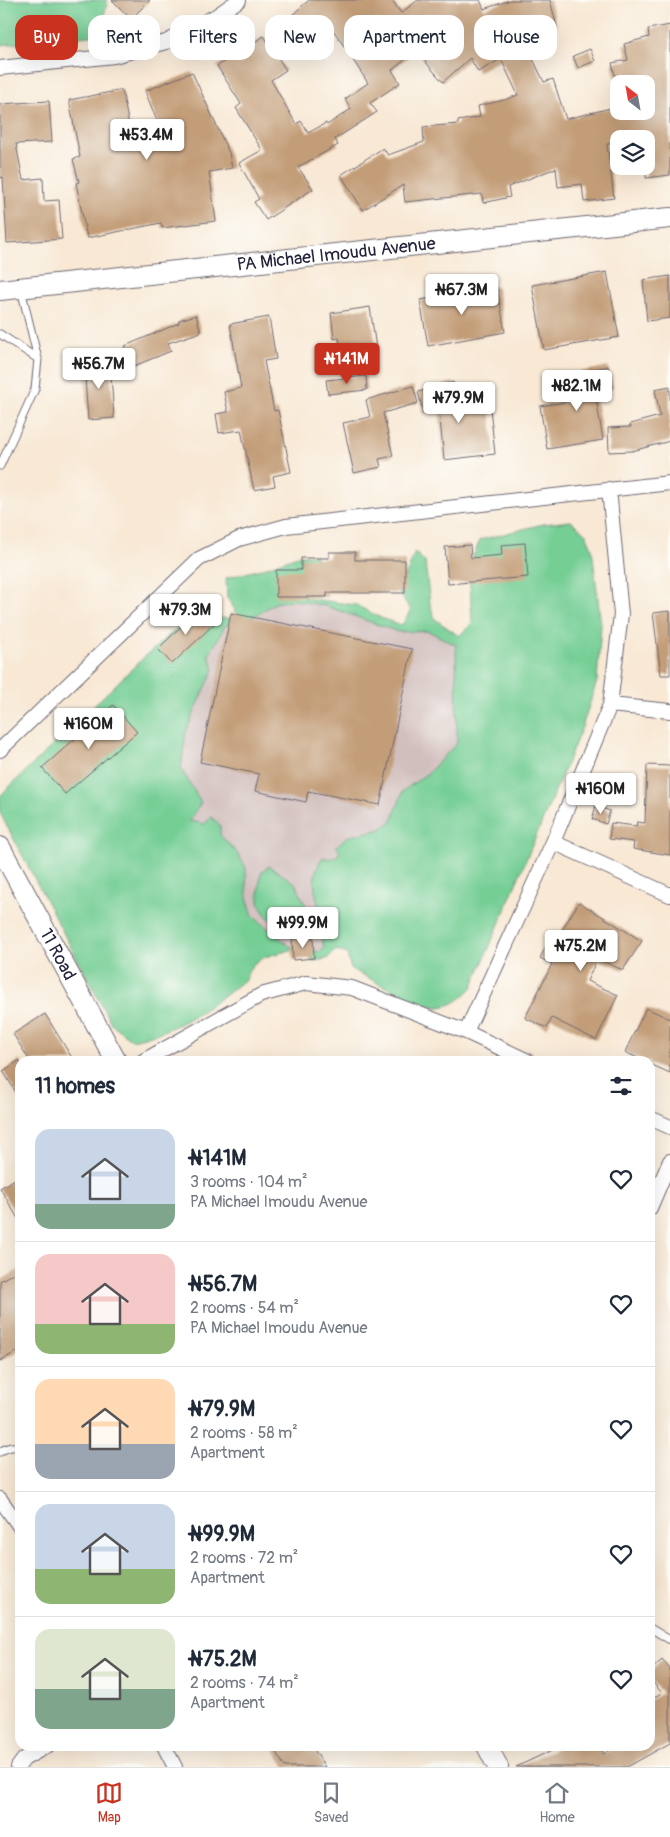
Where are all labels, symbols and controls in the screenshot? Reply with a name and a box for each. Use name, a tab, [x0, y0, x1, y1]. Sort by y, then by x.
chip: Buy	[15, 15, 78, 60]
chip: Rent	[88, 15, 160, 60]
chip: Filters	[170, 15, 255, 60]
chip: New	[265, 15, 334, 60]
chip: Apartment	[344, 15, 464, 60]
chip: House	[474, 15, 557, 60]
north arrow	[610, 75, 655, 120]
map controls	[610, 75, 655, 175]
pin: ₦53.4M	[106, 119, 188, 161]
text: ₦53.4M	[121, 125, 173, 145]
button: layers	[610, 130, 655, 175]
street label: PA Michael Imoudu Avenue	[236, 232, 437, 276]
pin: ₦67.3M	[421, 274, 503, 316]
text: ₦67.3M	[436, 280, 488, 300]
pin: ₦141M	[312, 342, 382, 385]
pin: ₦56.7M	[58, 348, 140, 390]
text: ₦141M	[326, 349, 368, 369]
text: ₦56.7M	[73, 354, 125, 374]
pin: ₦82.1M	[536, 370, 618, 412]
text: ₦82.1M	[553, 376, 601, 396]
pin: ₦79.9M	[418, 382, 500, 424]
text: ₦79.9M	[434, 388, 484, 408]
pin: ₦79.3M	[145, 594, 227, 636]
text: ₦79.3M	[161, 600, 211, 620]
pin: ₦160M	[54, 708, 124, 750]
text: ₦160M	[65, 714, 113, 734]
pin: ₦160M	[566, 772, 636, 815]
text: ₦160M	[577, 779, 625, 799]
pin: ₦99.9M	[262, 906, 344, 949]
text: ₦99.9M	[278, 913, 328, 933]
street label: 11 Road	[35, 924, 81, 984]
pin: ₦75.2M	[540, 930, 622, 972]
text: ₦75.2M	[556, 936, 606, 956]
icon: filters	[607, 1072, 635, 1100]
text: 11 homes	[35, 1073, 115, 1100]
text: ₦141M	[190, 1145, 246, 1172]
icon: home	[75, 1149, 135, 1209]
icon: heart	[607, 1165, 635, 1193]
text: 3 rooms · 104 m²	[190, 1172, 307, 1192]
text: PA Michael Imoudu Avenue	[190, 1192, 367, 1212]
text: ₦56.7M	[190, 1271, 257, 1298]
icon: home	[75, 1274, 135, 1334]
icon: heart	[607, 1290, 635, 1318]
text: 2 rooms · 54 m²	[190, 1298, 299, 1318]
text: PA Michael Imoudu Avenue	[190, 1318, 367, 1338]
text: ₦79.9M	[190, 1396, 255, 1423]
icon: home	[75, 1399, 135, 1459]
icon: heart	[607, 1415, 635, 1443]
text: 2 rooms · 58 m²	[190, 1423, 298, 1443]
text: Apartment	[190, 1443, 265, 1463]
text: ₦99.9M	[190, 1521, 255, 1548]
icon: home	[75, 1524, 135, 1584]
icon: heart	[607, 1540, 635, 1568]
text: 2 rooms · 72 m²	[190, 1548, 298, 1568]
text: Apartment	[190, 1568, 265, 1588]
text: ₦75.2M	[190, 1646, 257, 1673]
icon: home	[75, 1649, 135, 1709]
icon: heart	[607, 1665, 635, 1693]
text: 2 rooms · 74 m²	[190, 1673, 299, 1693]
text: Apartment	[190, 1693, 265, 1713]
tab: Map	[95, 1779, 123, 1826]
tab: Saved	[314, 1779, 349, 1826]
tab: Home	[539, 1779, 575, 1826]

